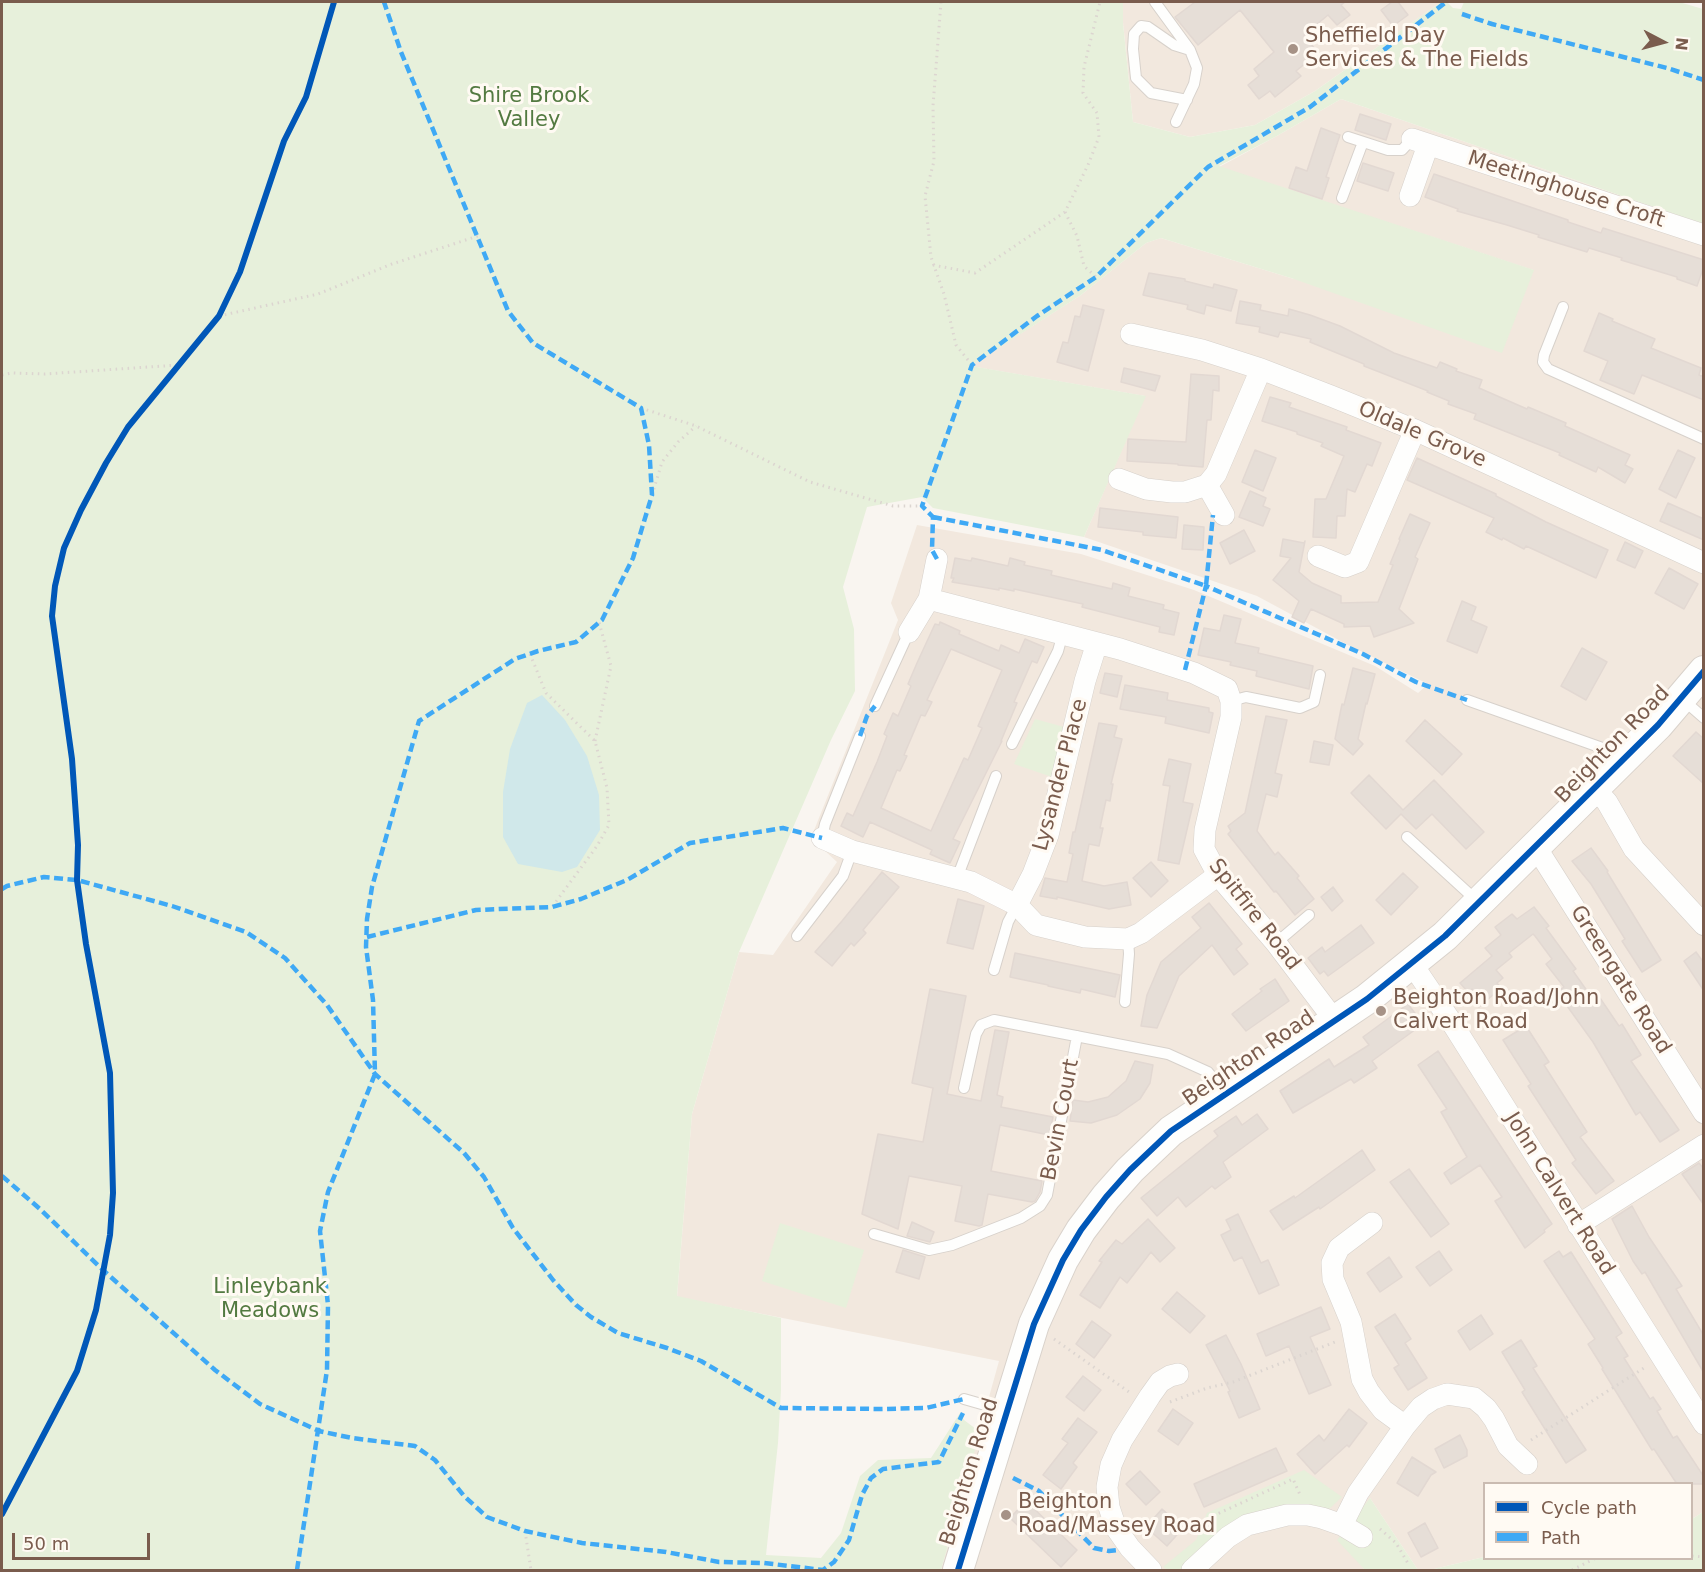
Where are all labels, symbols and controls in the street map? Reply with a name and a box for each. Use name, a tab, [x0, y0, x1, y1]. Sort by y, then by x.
north arrow	[1633, 12, 1693, 72]
place label: Sheffield Day Services & The Fields	[1305, 24, 1528, 74]
text: N	[1671, 36, 1692, 52]
marker: Sheffield Day Services & The Fields	[1286, 42, 1300, 56]
park label: Shire Brook Valley	[469, 84, 589, 134]
street label: Meetinghouse Croft	[1464, 146, 1668, 234]
street label: Oldale Grove	[1354, 397, 1490, 473]
street label: Beighton Road	[1551, 681, 1675, 809]
street label: Lysander Place	[1029, 696, 1093, 854]
street label: Spitfire Road	[1203, 854, 1305, 976]
street label: Greengate Road	[1564, 901, 1676, 1059]
place label: Beighton Road/John Calvert Road	[1393, 986, 1599, 1036]
marker: Beighton Road/John Calvert Road	[1374, 1004, 1388, 1018]
street label: Beighton Road	[1178, 1006, 1320, 1112]
street label: Bevin Court	[1037, 1057, 1085, 1183]
street label: John Calvert Road	[1499, 1108, 1619, 1280]
park label: Linleybank Meadows	[213, 1275, 327, 1325]
street label: Beighton Road	[936, 1395, 1004, 1549]
legend	[1483, 1482, 1693, 1560]
place label: Beighton Road/Massey Road	[1018, 1490, 1215, 1540]
text: Cycle path	[1541, 1497, 1637, 1518]
marker: Beighton Road/Massey Road	[999, 1508, 1013, 1522]
scale bar	[15, 1521, 153, 1559]
text: Path	[1541, 1527, 1581, 1548]
text: 50 m	[23, 1533, 69, 1554]

